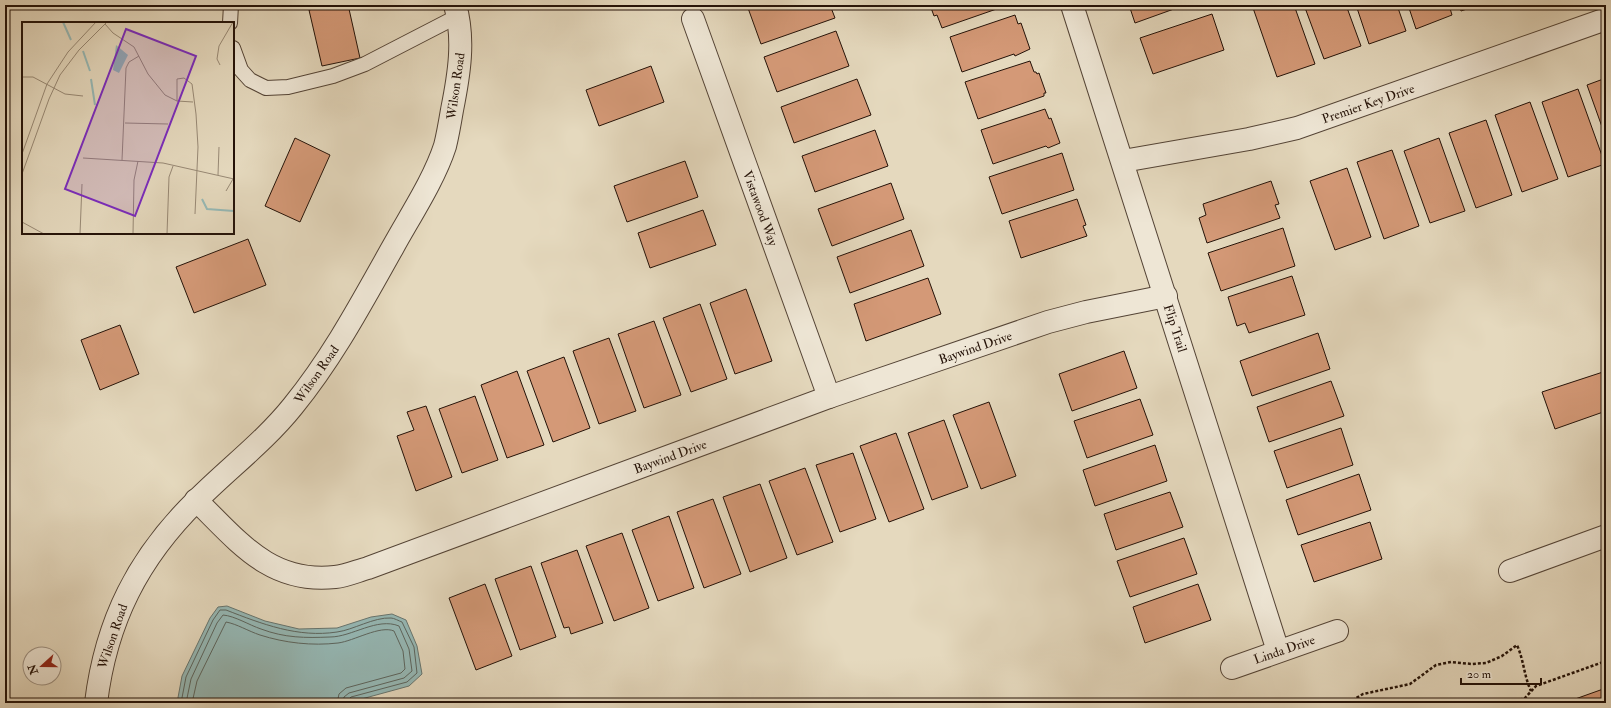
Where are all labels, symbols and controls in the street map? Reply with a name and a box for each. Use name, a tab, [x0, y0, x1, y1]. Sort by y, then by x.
inset map	[22, 22, 234, 234]
street label: Wilson Road	[443, 51, 469, 122]
street label: Premier Key Drive	[1320, 80, 1418, 128]
street label: Vistawood Way	[738, 168, 781, 249]
street label: Flip Trail	[1159, 302, 1191, 355]
street label: Baywind Drive	[937, 328, 1015, 369]
street label: Wilson Road	[290, 342, 343, 408]
street label: Baywind Drive	[632, 436, 710, 478]
street label: Wilson Road	[94, 601, 132, 672]
street label: Linda Drive	[1252, 632, 1318, 668]
north arrow	[22, 646, 62, 686]
scale bar	[1461, 660, 1541, 686]
text: N	[25, 661, 41, 677]
text: 20 m	[1467, 667, 1492, 682]

